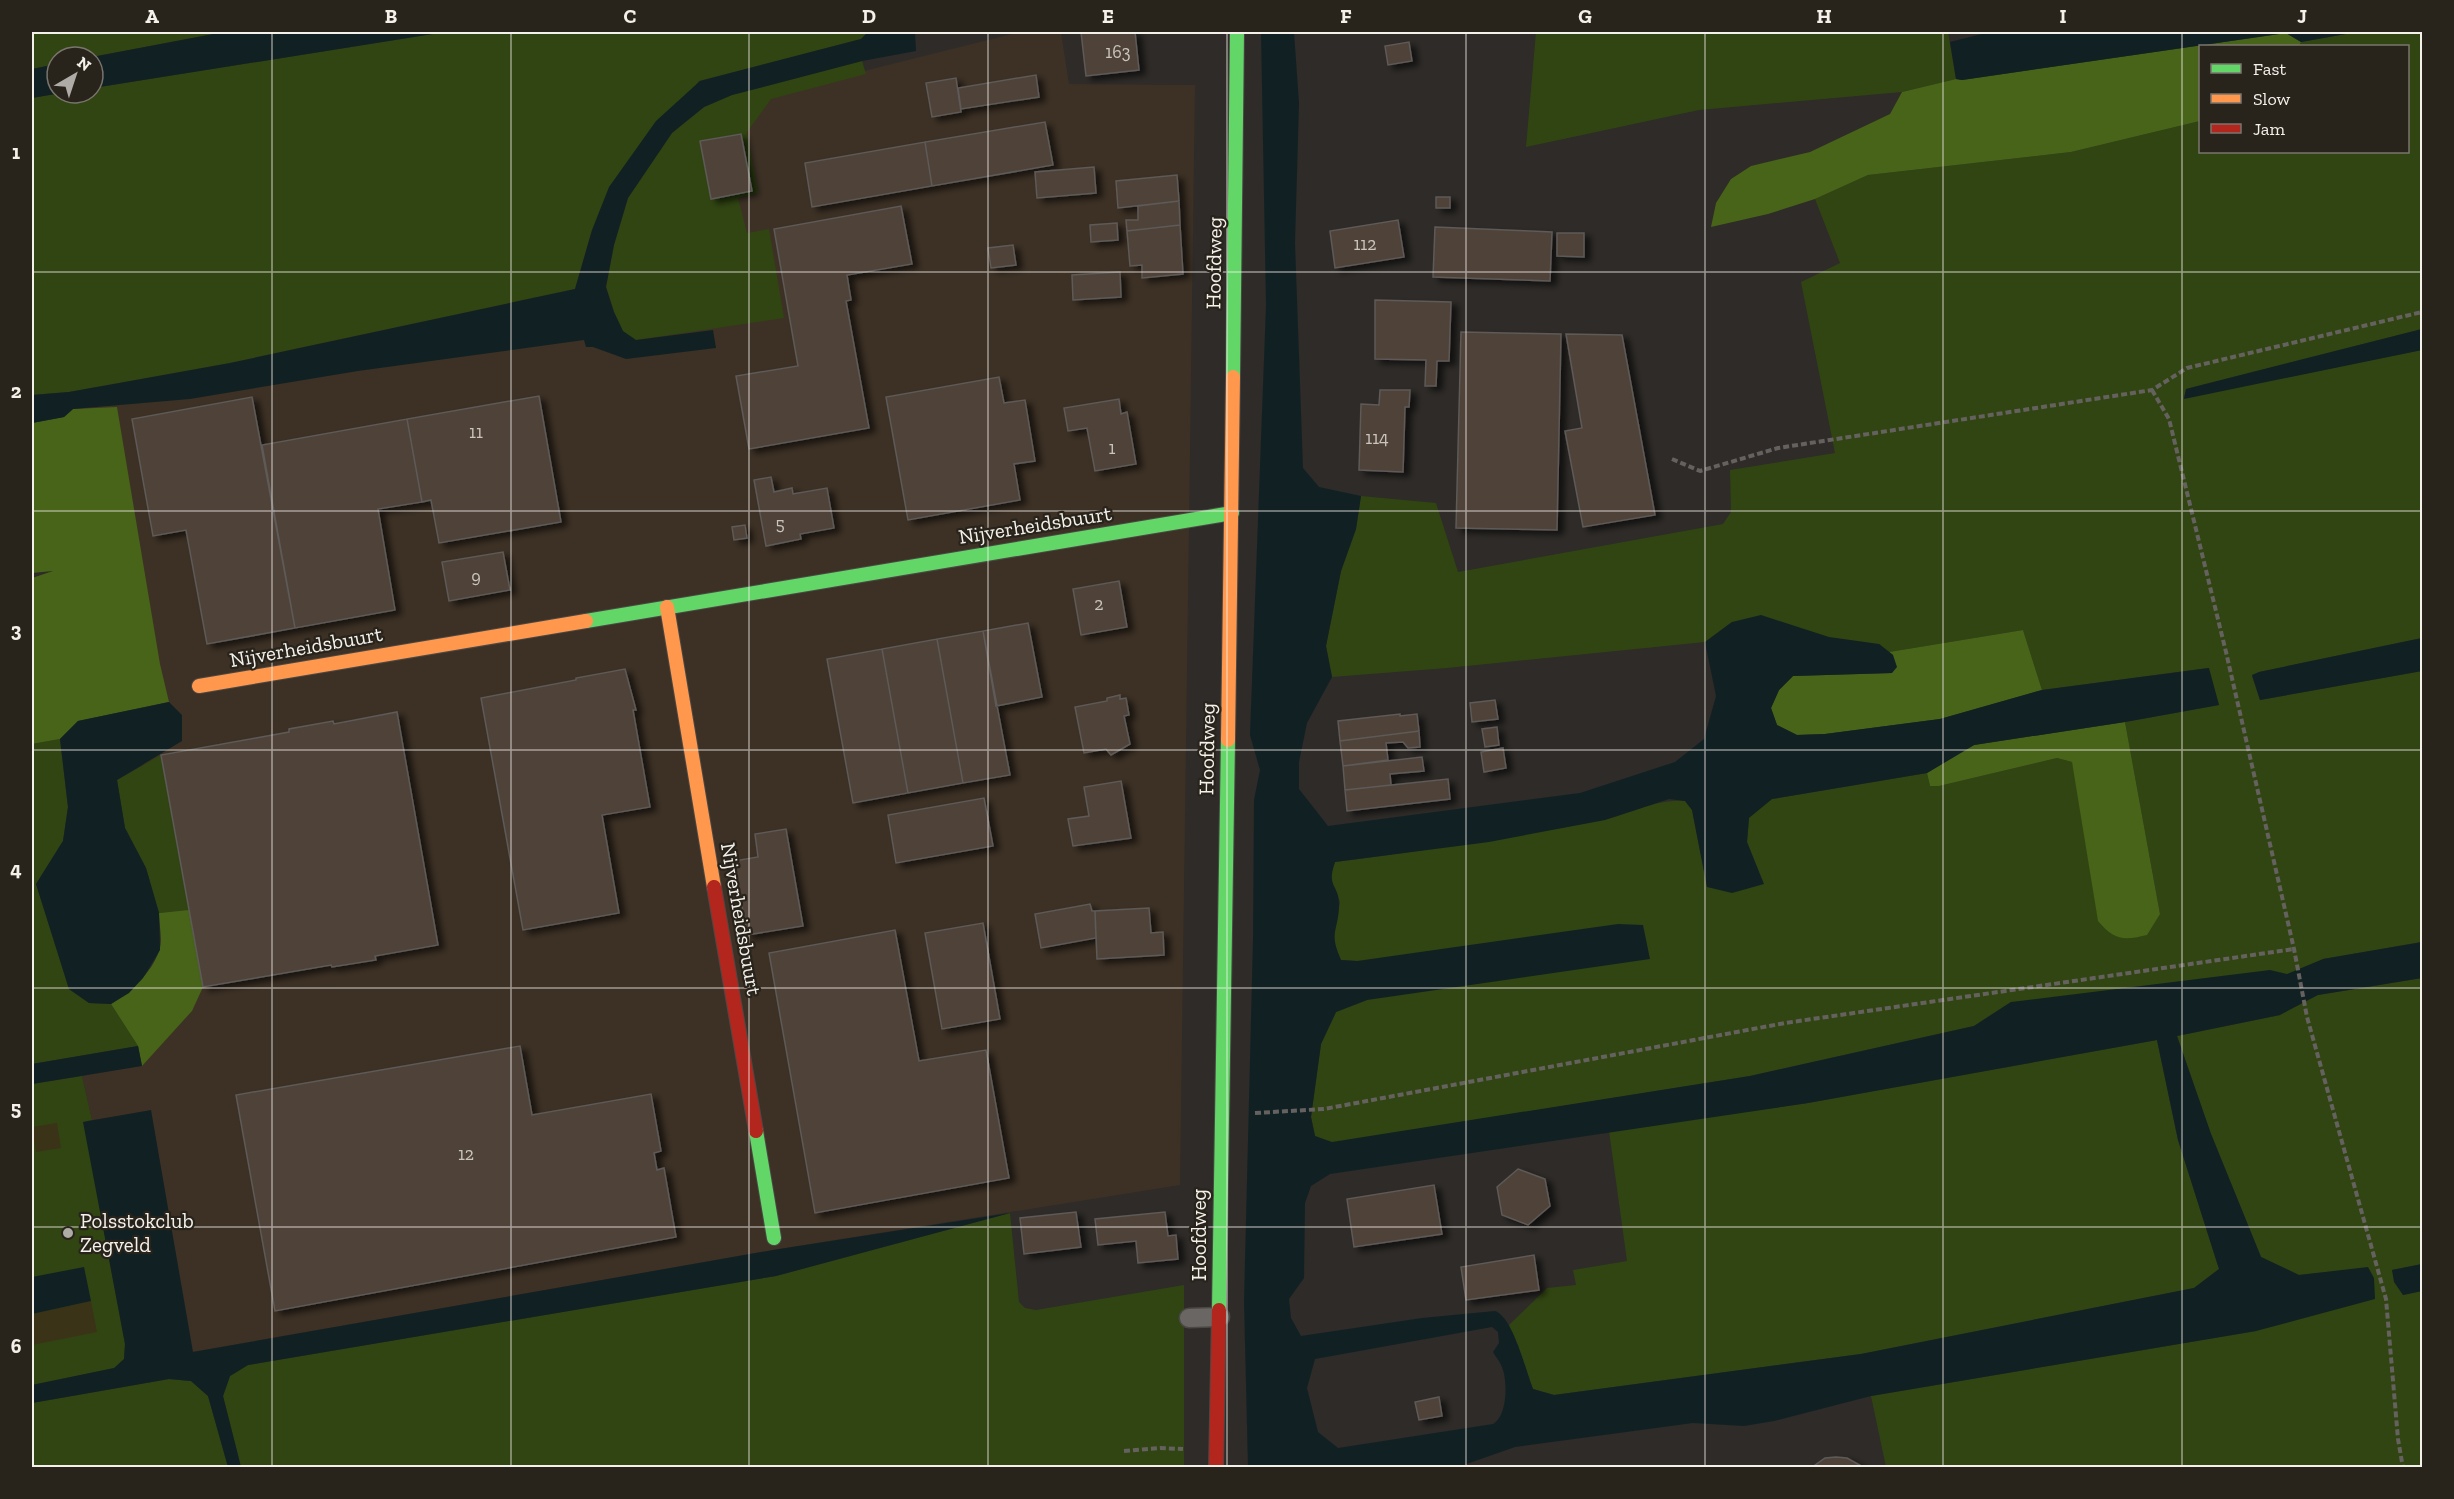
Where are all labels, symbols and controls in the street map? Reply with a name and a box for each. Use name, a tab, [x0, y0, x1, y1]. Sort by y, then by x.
text: A	[145, 4, 159, 28]
text: B	[385, 4, 397, 28]
text: C	[624, 4, 637, 28]
text: D	[862, 4, 876, 28]
text: E	[1102, 4, 1114, 28]
text: F	[1340, 4, 1352, 28]
text: G	[1578, 4, 1592, 28]
text: H	[1816, 4, 1832, 28]
text: I	[2059, 4, 2067, 28]
text: J	[2297, 4, 2307, 28]
house number: 163	[1105, 41, 1131, 63]
north arrow	[45, 45, 105, 105]
legend	[2199, 45, 2409, 153]
text: N	[73, 53, 95, 75]
text: Fast	[2253, 58, 2286, 80]
text: Slow	[2253, 88, 2290, 110]
text: Jam	[2253, 118, 2285, 140]
text: 1	[12, 140, 20, 164]
street label: Hoofdweg	[1200, 216, 1227, 309]
house number: 112	[1353, 233, 1377, 255]
text: 2	[11, 379, 22, 403]
house number: 11	[469, 421, 483, 443]
house number: 114	[1365, 427, 1389, 449]
house number: 1	[1109, 437, 1116, 459]
street label: Nijverheidsbuurt	[956, 500, 1114, 550]
house number: 5	[775, 513, 785, 535]
house number: 9	[471, 566, 481, 588]
house number: 2	[1094, 593, 1104, 615]
text: 3	[11, 618, 22, 642]
street label: Nijverheidsbuurt	[227, 621, 385, 673]
street label: Hoofdweg	[1193, 702, 1220, 795]
street label: Nijverheidsbuurt	[715, 840, 767, 998]
text: 4	[10, 857, 22, 881]
text: 5	[11, 1096, 21, 1120]
house number: 12	[458, 1143, 474, 1165]
street label: Hoofdweg	[1186, 1188, 1211, 1281]
place label: Polsstokclub Zegveld	[80, 1208, 194, 1257]
marker: Polsstokclub Zegveld	[61, 1226, 75, 1240]
text: 6	[11, 1334, 22, 1358]

